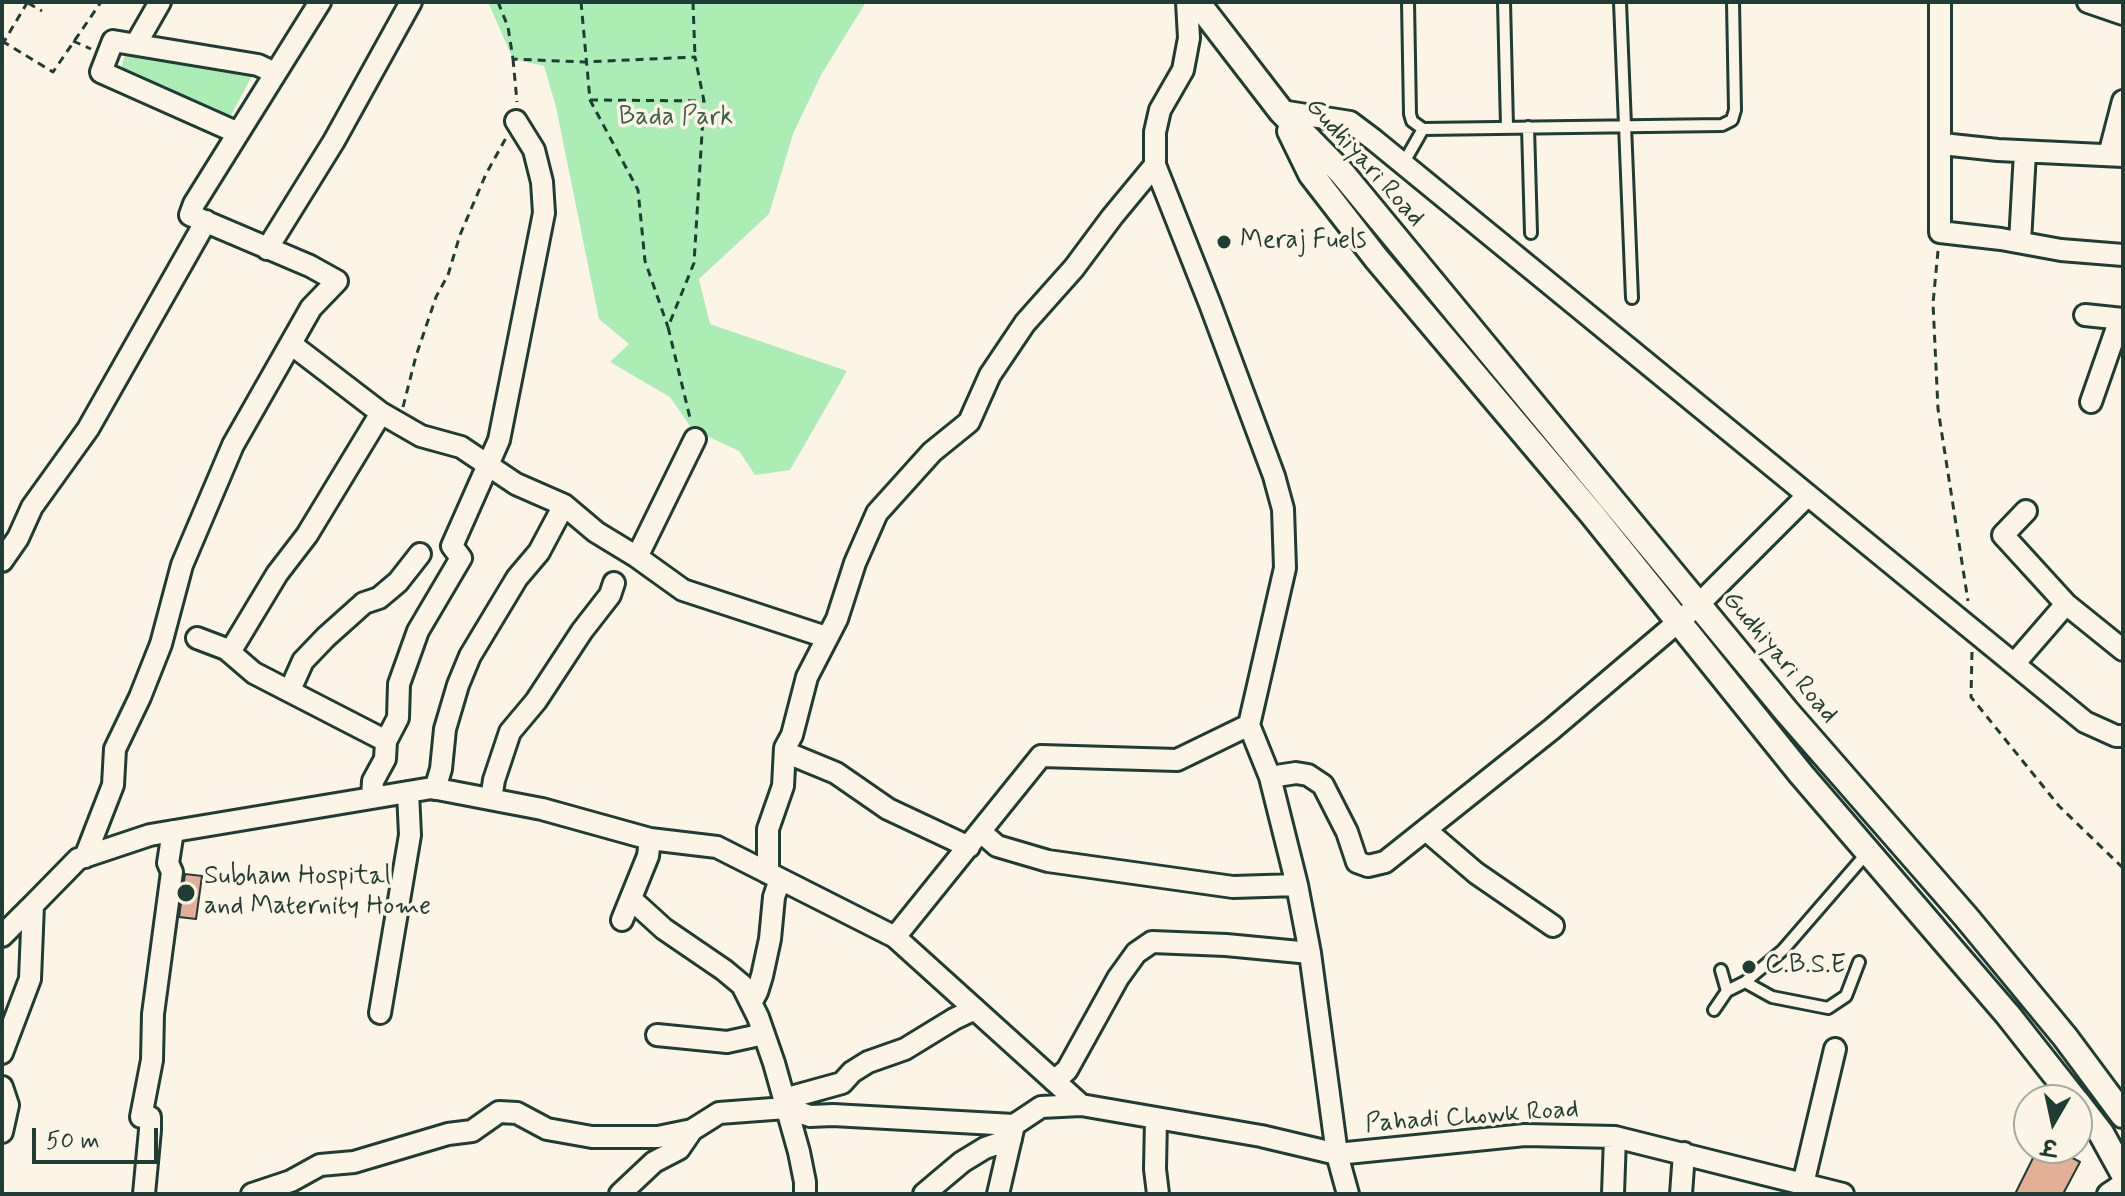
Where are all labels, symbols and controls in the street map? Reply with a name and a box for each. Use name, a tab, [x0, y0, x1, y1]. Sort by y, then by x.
street label: Gudhiyari Road	[1298, 92, 1430, 234]
park label: Bada Park	[619, 103, 733, 135]
place label: Meraj Fuels	[1240, 226, 1366, 258]
marker: Meraj Fuels	[1215, 233, 1233, 251]
street label: Gudhiyari Road	[1715, 585, 1843, 731]
place label: Subham Hospital and Maternity Home	[204, 862, 431, 924]
marker: Subham Hospital and Maternity Home	[175, 882, 197, 904]
place label: C.B.S.E	[1765, 951, 1846, 983]
marker: C.B.S.E	[1740, 958, 1758, 976]
north arrow	[2013, 1084, 2093, 1164]
street label: Pahadi Chowk Road	[1364, 1095, 1580, 1141]
scale bar	[36, 1112, 162, 1162]
text: 50 m	[46, 1126, 100, 1157]
text: उ	[2040, 1131, 2059, 1161]

